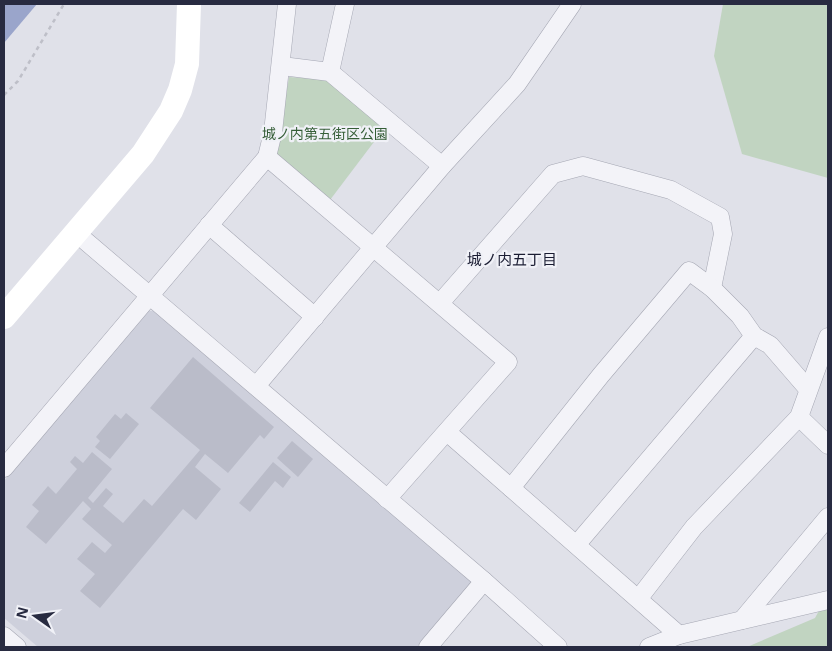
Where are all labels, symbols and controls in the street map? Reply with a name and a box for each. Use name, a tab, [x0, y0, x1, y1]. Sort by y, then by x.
park label: 城ノ内第五街区公園	[262, 124, 388, 143]
district label: 城ノ内五丁目	[467, 249, 557, 269]
north arrow	[10, 591, 60, 641]
text: N	[11, 605, 32, 621]

